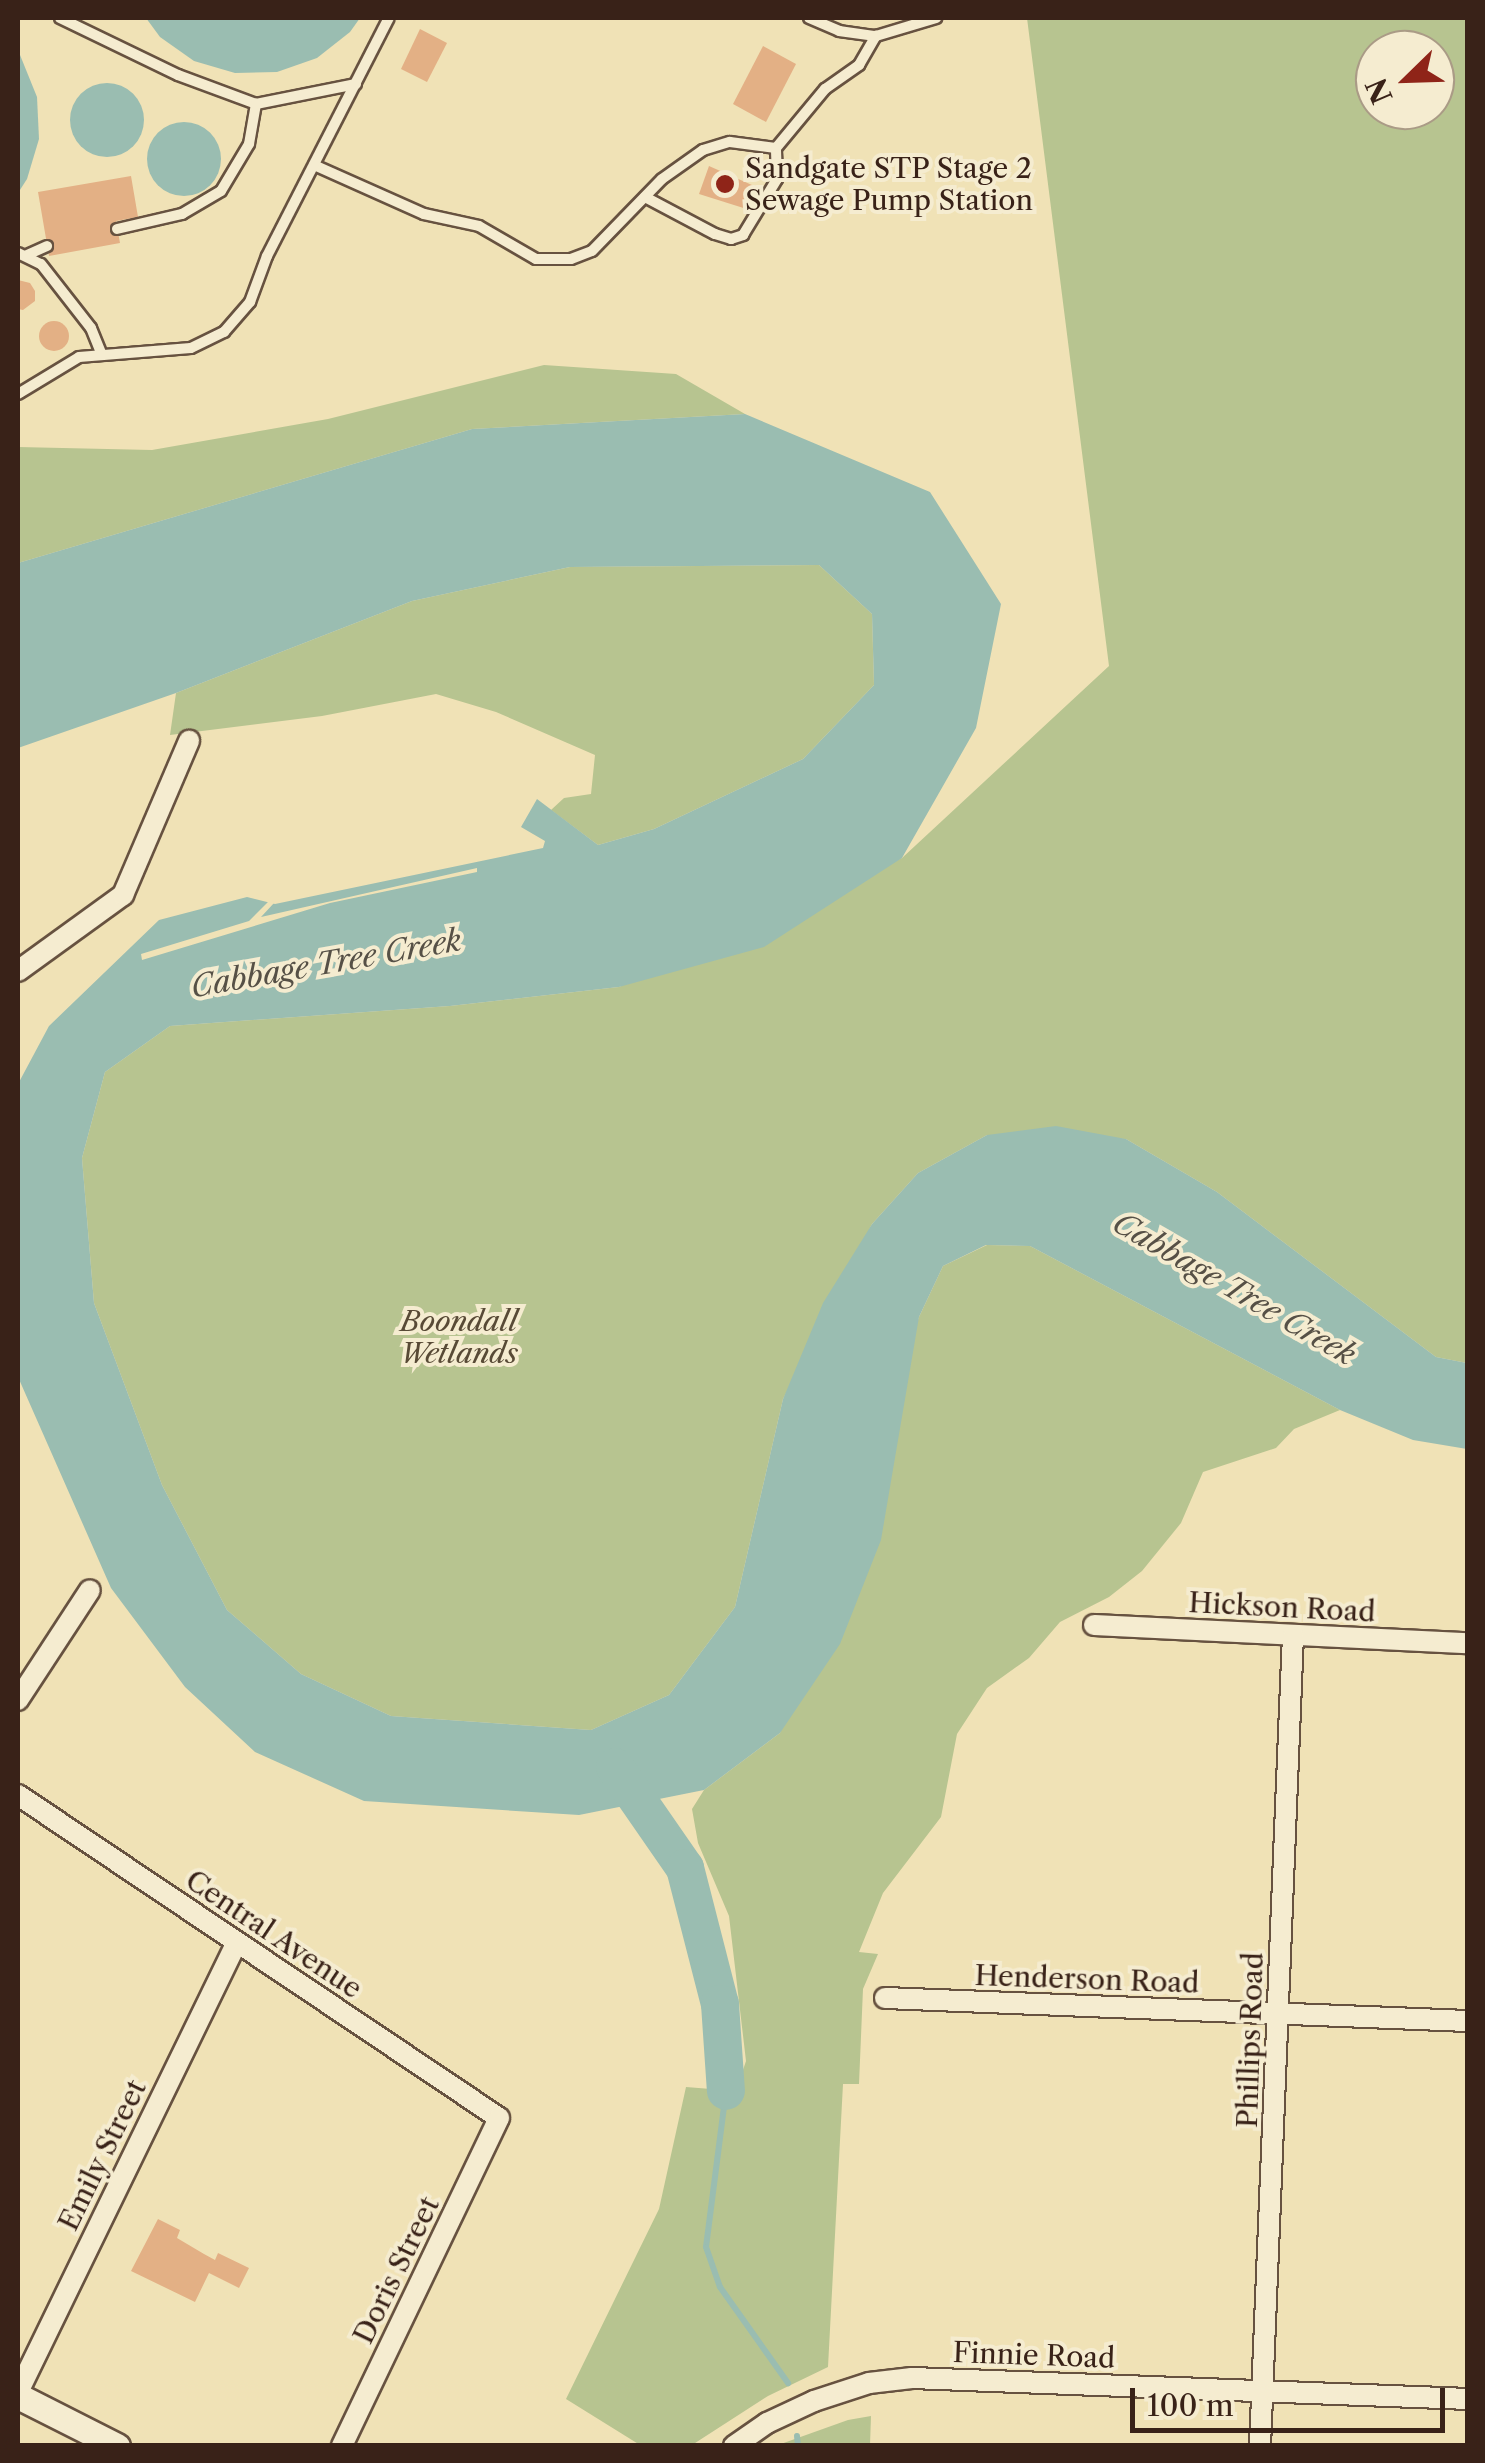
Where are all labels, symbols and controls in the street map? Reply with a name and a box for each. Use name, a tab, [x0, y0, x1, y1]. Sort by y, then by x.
north arrow	[1355, 30, 1455, 130]
text: N	[1359, 73, 1400, 109]
place label: Sandgate STP Stage 2 Sewage Pump Station	[745, 151, 1033, 217]
marker: Sandgate STP Stage 2 Sewage Pump Station	[714, 173, 736, 195]
water label: Cabbage Tree Creek	[188, 922, 464, 1006]
water label: Cabbage Tree Creek	[1106, 1205, 1362, 1373]
park label: Boondall Wetlands	[400, 1304, 518, 1370]
street label: Hickson Road	[1188, 1585, 1376, 1629]
street label: Central Avenue	[179, 1862, 369, 2006]
street label: Phillips Road	[1230, 1952, 1270, 2128]
street label: Henderson Road	[974, 1958, 1200, 2000]
street label: Emily Street	[51, 2074, 153, 2236]
street label: Doris Street	[346, 2191, 446, 2349]
street label: Finnie Road	[952, 2335, 1116, 2375]
scale bar	[1135, 2368, 1450, 2430]
text: 100 m	[1147, 2387, 1234, 2424]

